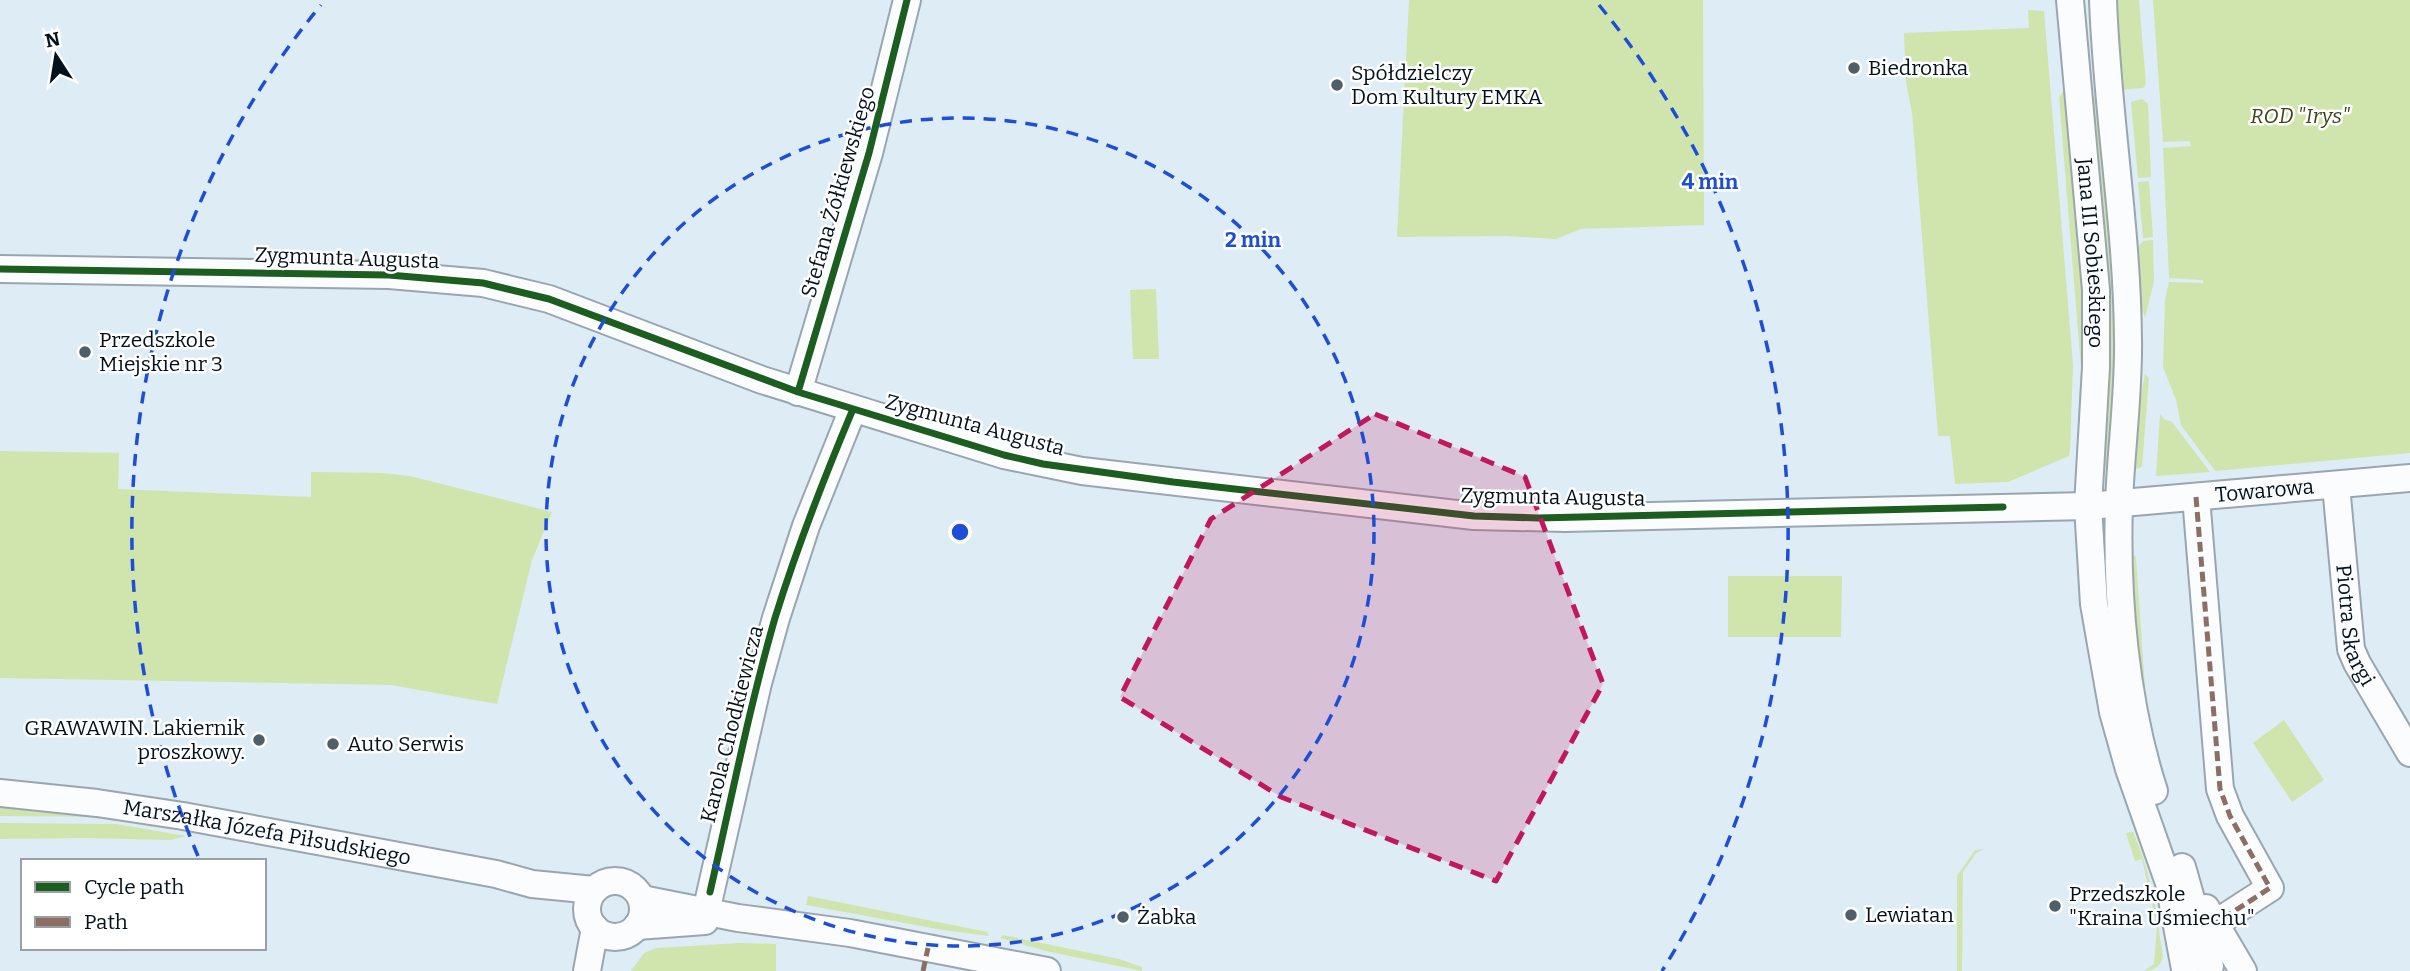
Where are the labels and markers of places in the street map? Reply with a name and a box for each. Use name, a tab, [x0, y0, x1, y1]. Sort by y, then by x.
place label: Biedronka	[1868, 55, 1969, 81]
place label: Spółdzielczy Dom Kultury EMKA	[1351, 60, 1542, 110]
marker: Biedronka	[1846, 60, 1862, 76]
marker: Spółdzielczy Dom Kultury EMKA	[1329, 77, 1345, 93]
place label: Przedszkole Miejskie nr 3	[99, 327, 223, 377]
marker: Przedszkole Miejskie nr 3	[77, 344, 93, 360]
centre of rings	[948, 520, 972, 544]
place label: GRAWAWIN. Lakiernik proszkowy.	[24, 715, 245, 765]
place label: Auto Serwis	[347, 731, 464, 757]
marker: GRAWAWIN. Lakiernik proszkowy.	[251, 732, 267, 748]
marker: Auto Serwis	[325, 736, 341, 752]
place label: Przedszkole "Kraina Uśmiechu"	[2069, 881, 2255, 931]
marker: Przedszkole "Kraina Uśmiechu"	[2047, 898, 2063, 914]
place label: Lewiatan	[1865, 902, 1954, 928]
place label: Żabka	[1137, 904, 1197, 930]
marker: Lewiatan	[1843, 907, 1859, 923]
marker: Żabka	[1115, 909, 1131, 925]

